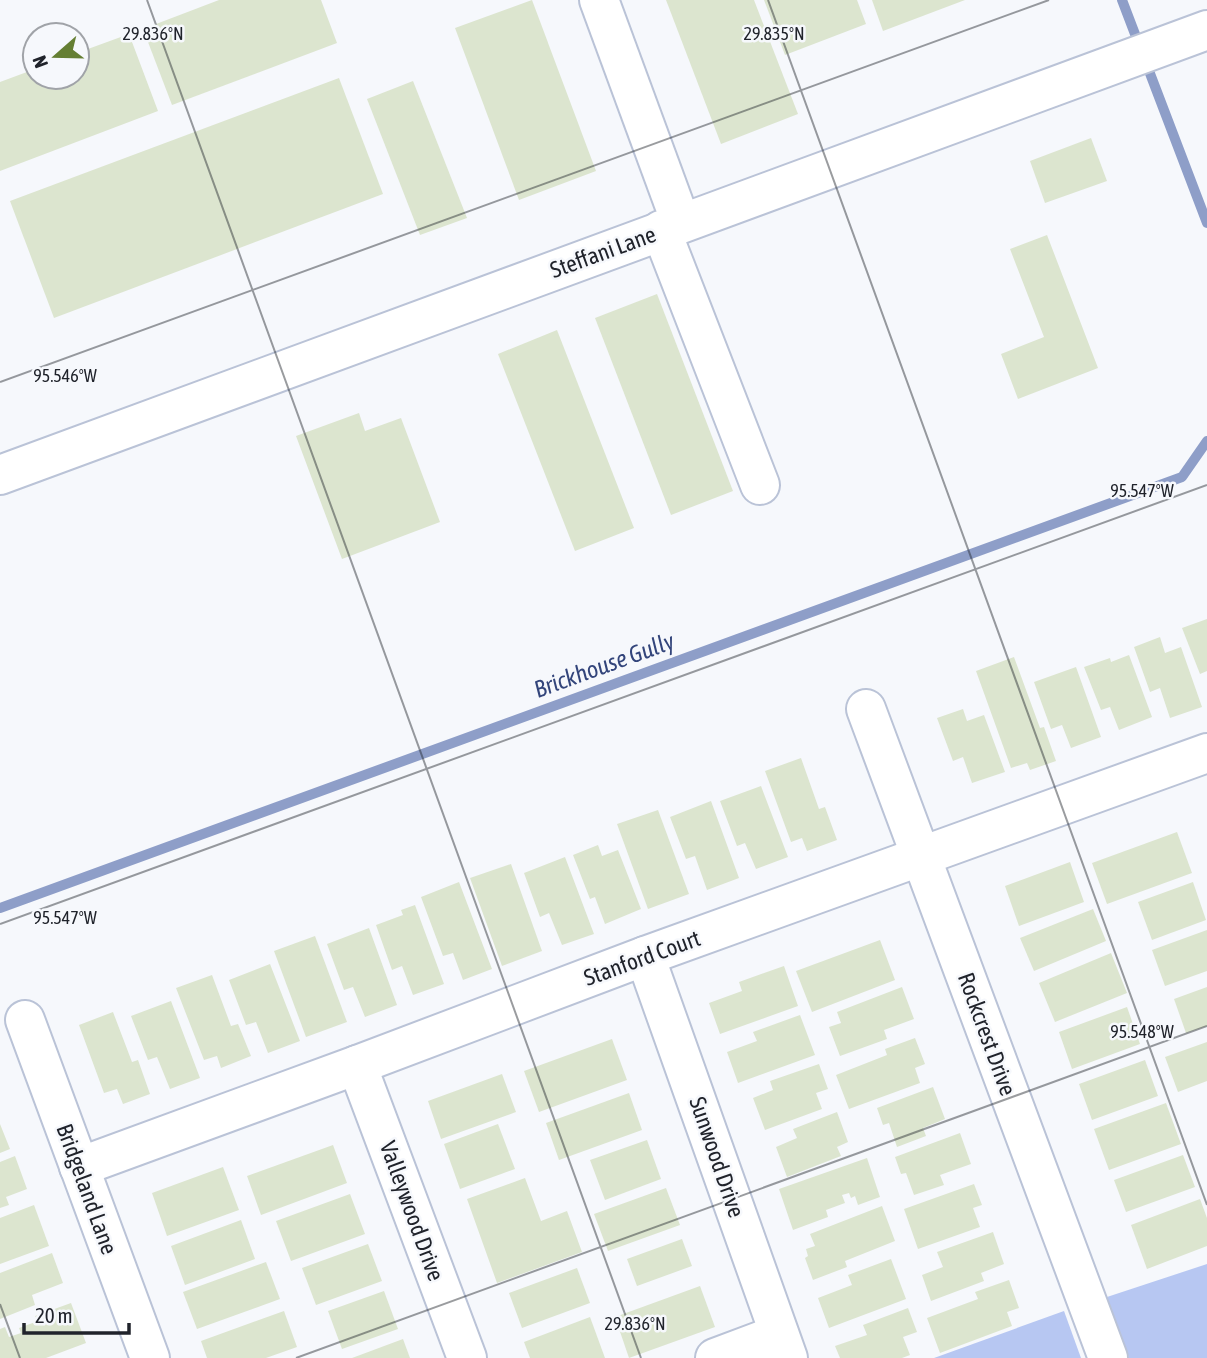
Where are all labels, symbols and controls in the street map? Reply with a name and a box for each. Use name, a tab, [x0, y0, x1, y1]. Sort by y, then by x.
north arrow	[21, 21, 91, 91]
text: 29.836°N	[122, 23, 184, 44]
text: 29.835°N	[743, 23, 805, 44]
text: N	[28, 53, 52, 71]
street label: Steffani Lane	[547, 221, 659, 283]
text: 95.546°W	[33, 365, 97, 386]
text: 95.547°W	[1110, 480, 1174, 501]
water label: Brickhouse Gully	[530, 627, 678, 703]
text: 95.547°W	[33, 907, 97, 928]
street label: Stanford Court	[580, 925, 704, 991]
street label: Rockcrest Drive	[953, 969, 1021, 1099]
text: 95.548°W	[1110, 1021, 1174, 1042]
street label: Sunwood Drive	[684, 1093, 750, 1221]
street label: Bridgeland Lane	[51, 1120, 123, 1258]
street label: Valleywood Drive	[375, 1138, 449, 1284]
scale bar	[24, 1292, 130, 1336]
text: 20 m	[35, 1303, 73, 1327]
text: 29.836°N	[604, 1313, 666, 1334]

